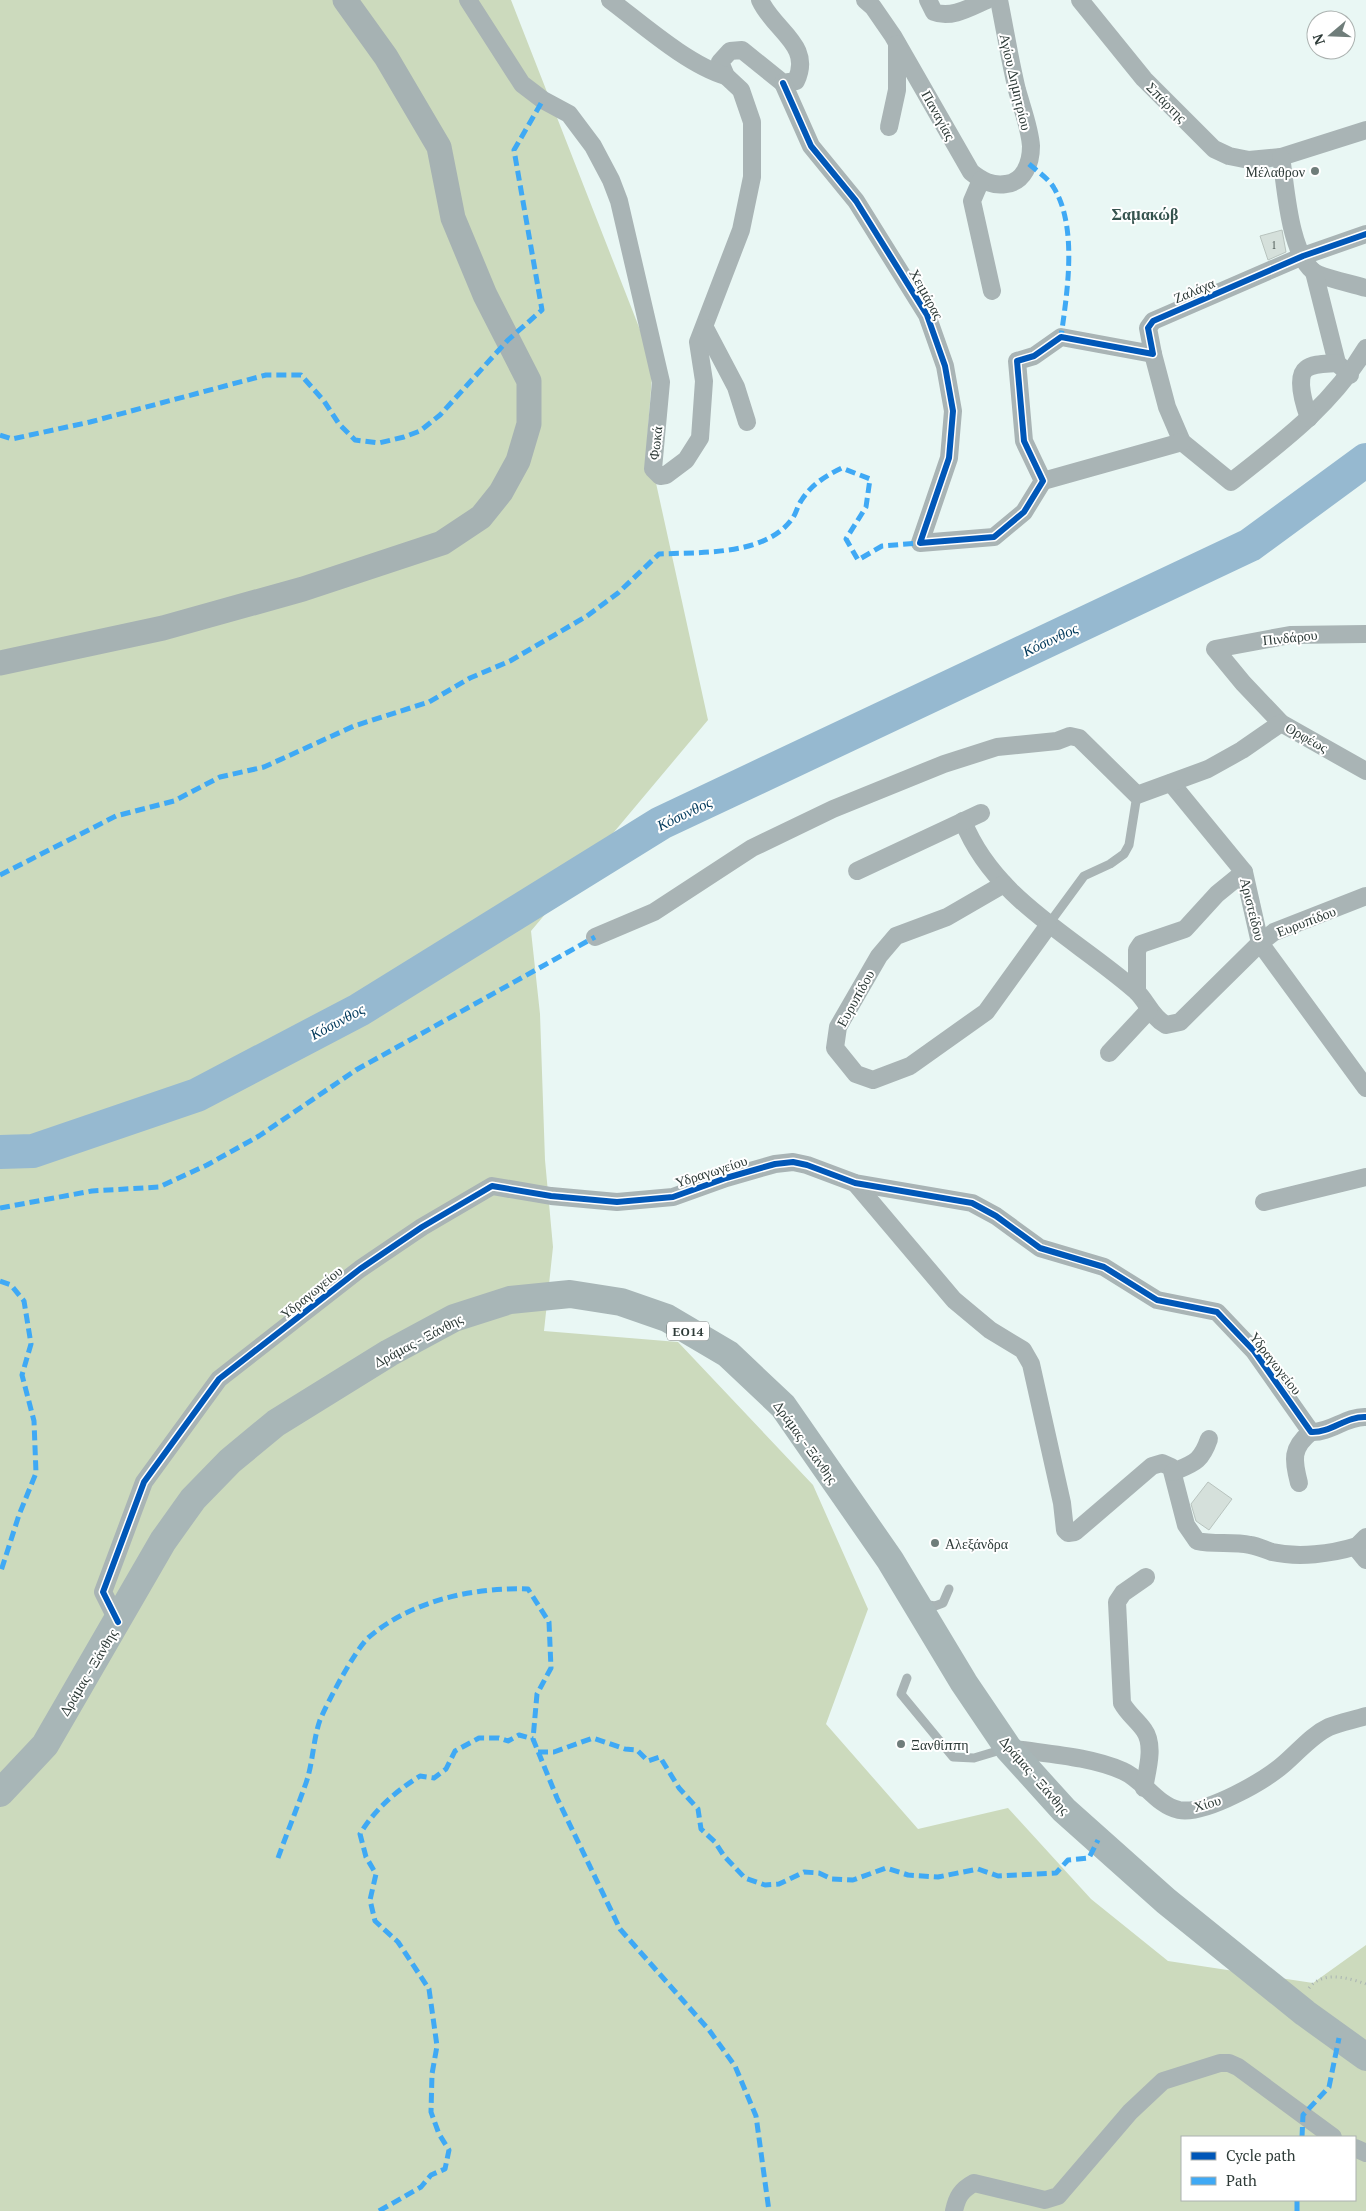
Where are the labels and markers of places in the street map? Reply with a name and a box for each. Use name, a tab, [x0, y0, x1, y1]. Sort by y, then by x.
place label: Μέλαθρον	[1246, 162, 1305, 181]
marker: Μέλαθρον	[1309, 165, 1321, 177]
place label: Αλεξάνδρα	[945, 1534, 1009, 1553]
marker: Αλεξάνδρα	[929, 1537, 941, 1549]
place label: Ξανθίππη	[911, 1735, 969, 1754]
marker: Ξανθίππη	[895, 1738, 907, 1750]

